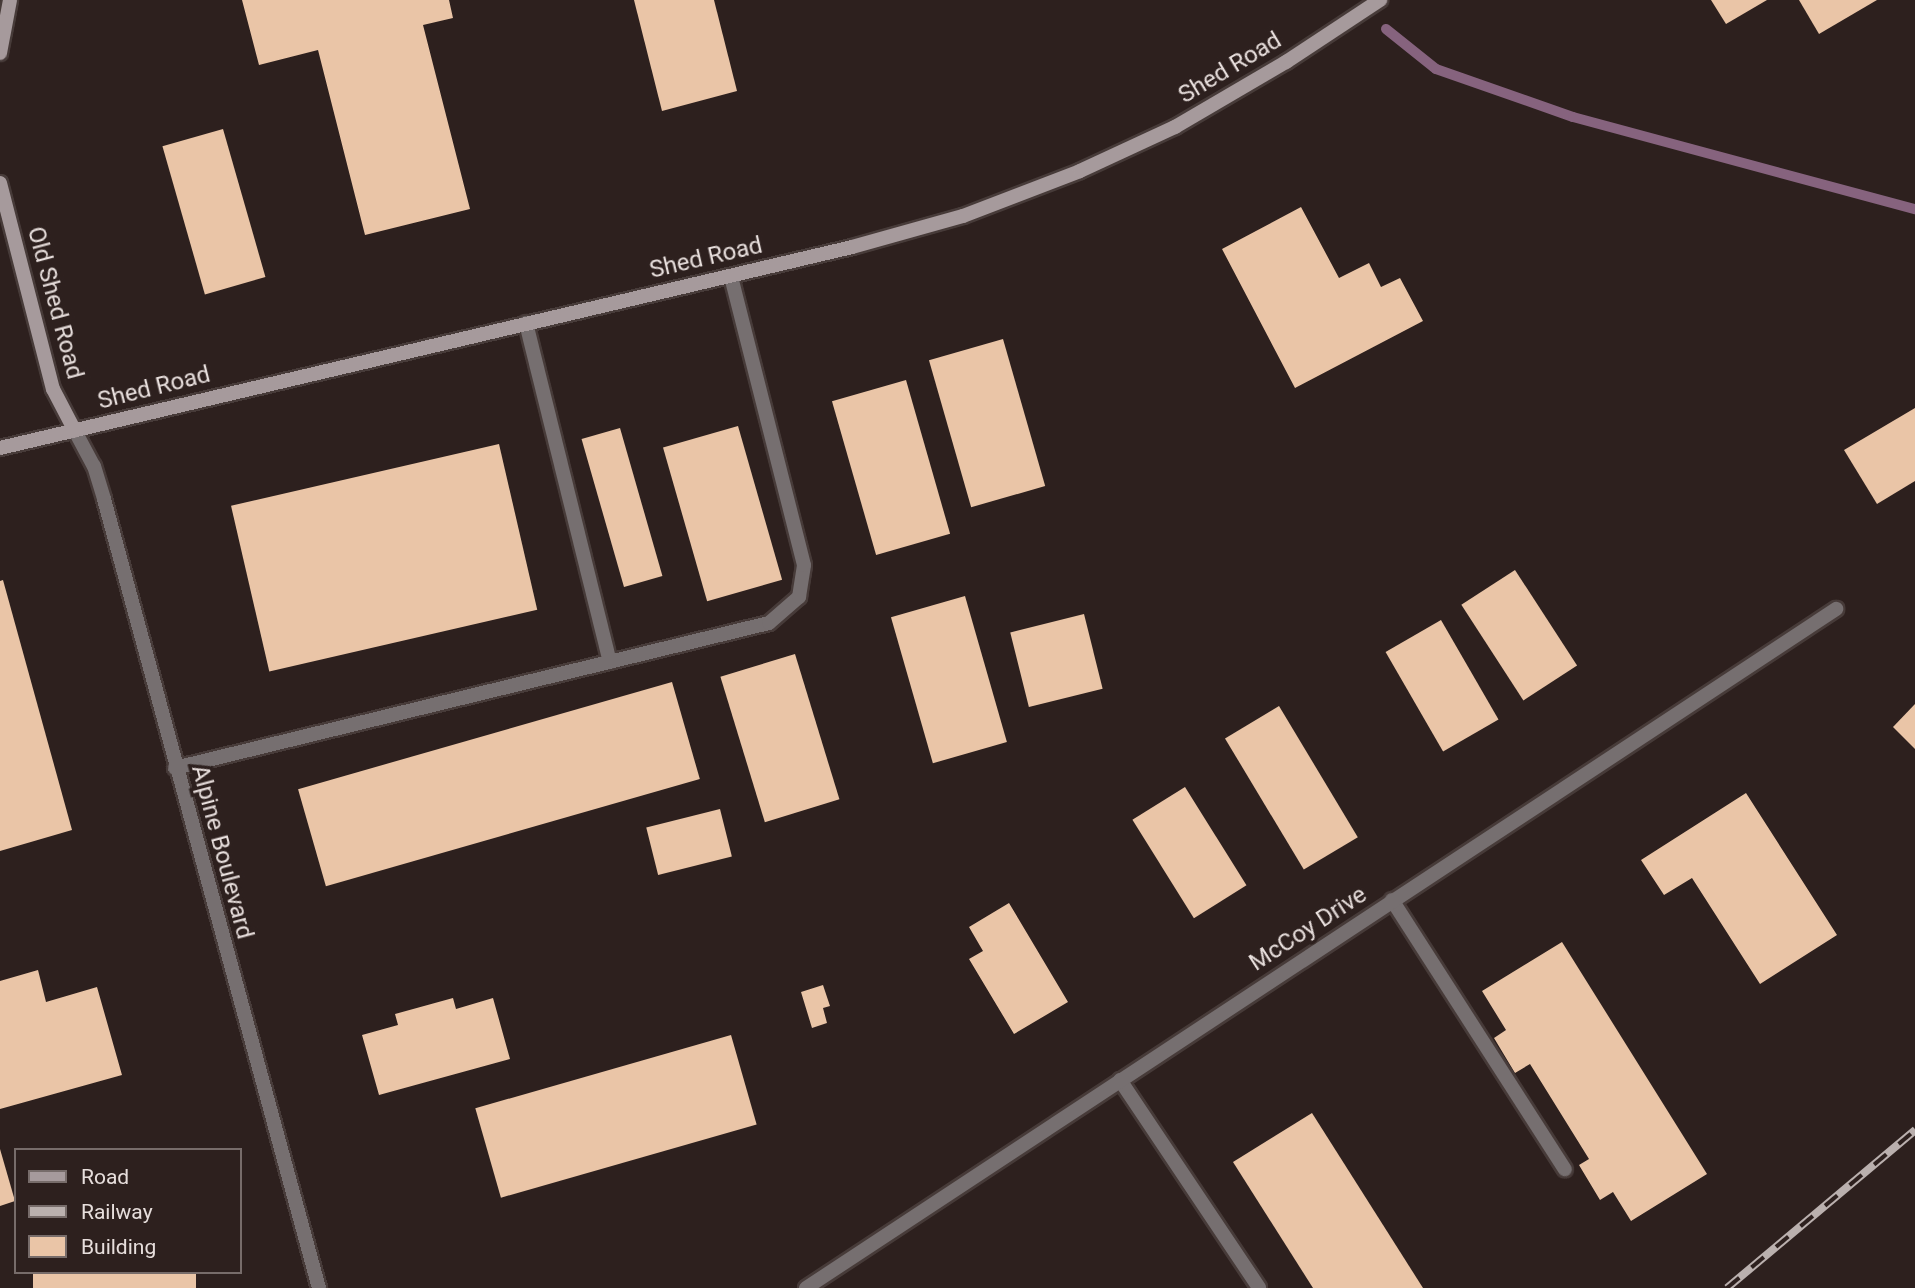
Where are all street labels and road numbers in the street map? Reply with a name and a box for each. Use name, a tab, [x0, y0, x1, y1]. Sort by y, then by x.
street label: Shed Road	[1173, 26, 1287, 110]
street label: Old Shed Road	[21, 224, 89, 382]
street label: Shed Road	[647, 231, 765, 285]
street label: Shed Road	[95, 360, 213, 416]
street label: Alpine Boulevard	[185, 762, 259, 942]
street label: McCoy Drive	[1244, 880, 1372, 978]

